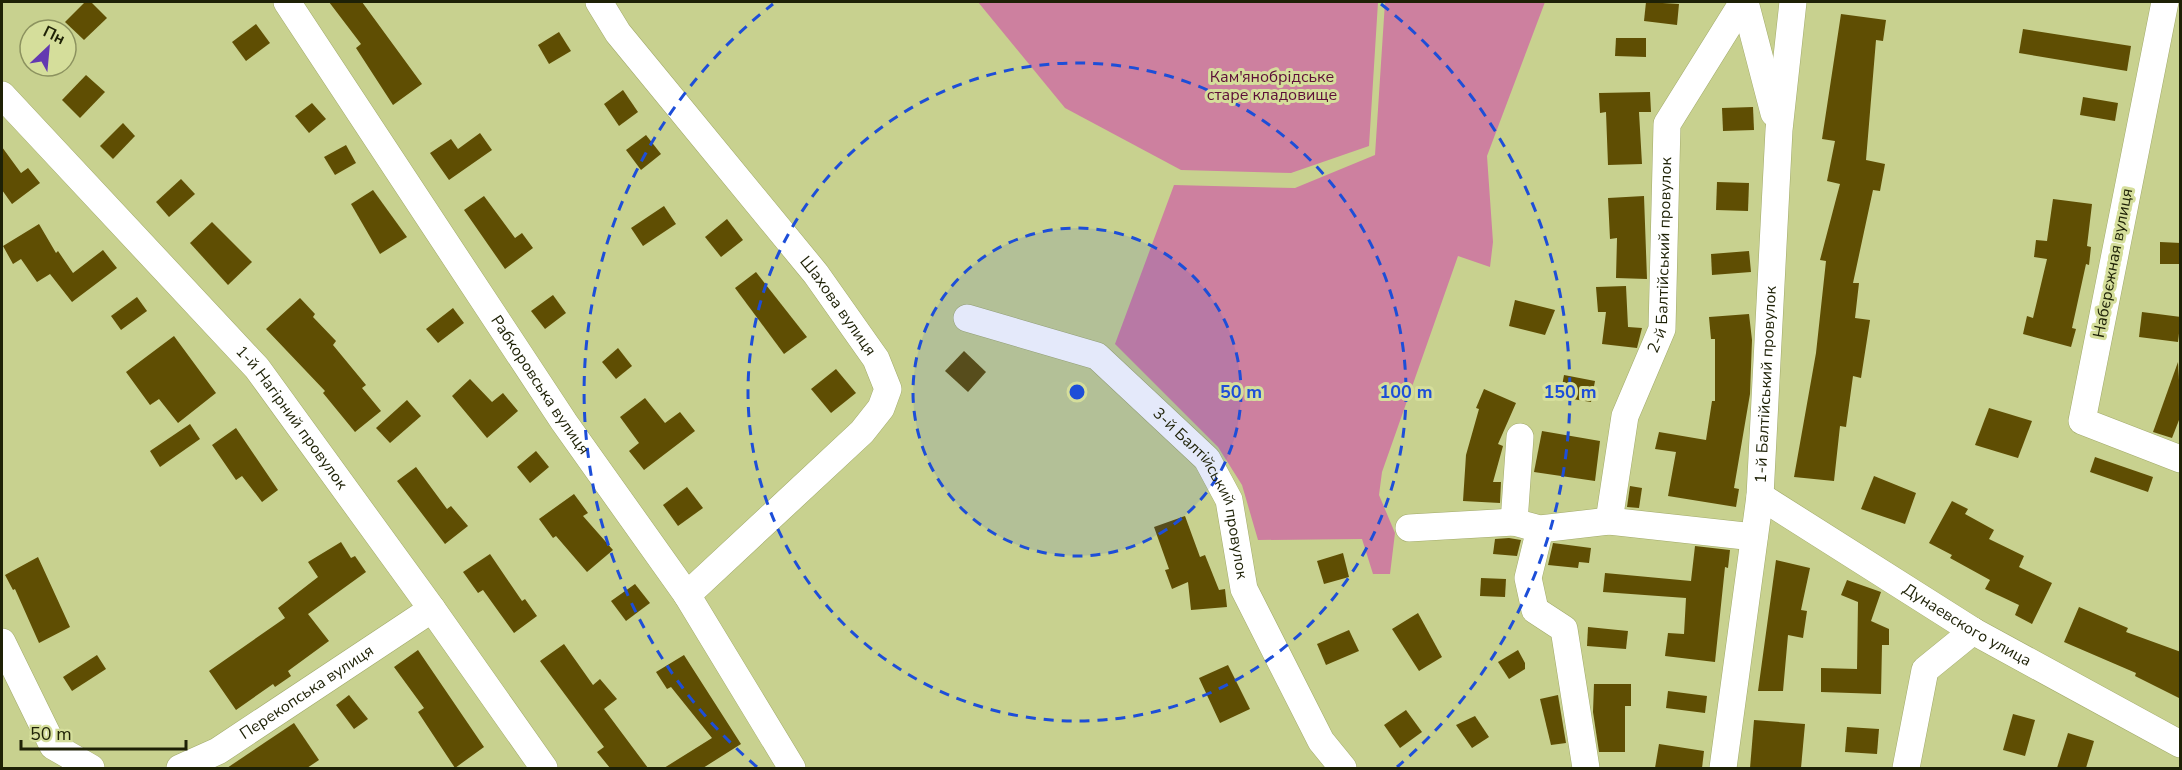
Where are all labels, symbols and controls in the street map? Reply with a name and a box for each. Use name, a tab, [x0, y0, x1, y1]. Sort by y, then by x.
north arrow	[18, 18, 78, 78]
text: Пн	[39, 21, 69, 50]
park label: Кам'янобрідське старе кладовище	[1207, 66, 1337, 106]
street label: 2-й Балтійський провулок	[1642, 156, 1677, 357]
street label: Набєрєжная вулиця	[2088, 186, 2138, 340]
street label: Шахова вулиця	[795, 251, 881, 360]
street label: 1-й Балтійський провулок	[1750, 285, 1782, 484]
street label: Рабкоровська вулиця	[486, 311, 595, 459]
street label: 1-й Нагірний провулок	[231, 341, 353, 494]
text: 50 m	[1220, 380, 1262, 404]
text: 100 m	[1379, 380, 1433, 404]
text: 150 m	[1543, 380, 1597, 404]
centre of rings	[1067, 382, 1087, 402]
street label: 3-й Балтійський провулок	[1148, 403, 1253, 581]
street label: Дунаевского улица	[1899, 578, 2035, 672]
street label: Перекопська вулиця	[235, 640, 378, 745]
scale bar	[21, 713, 186, 751]
text: 50 m	[30, 722, 72, 746]

